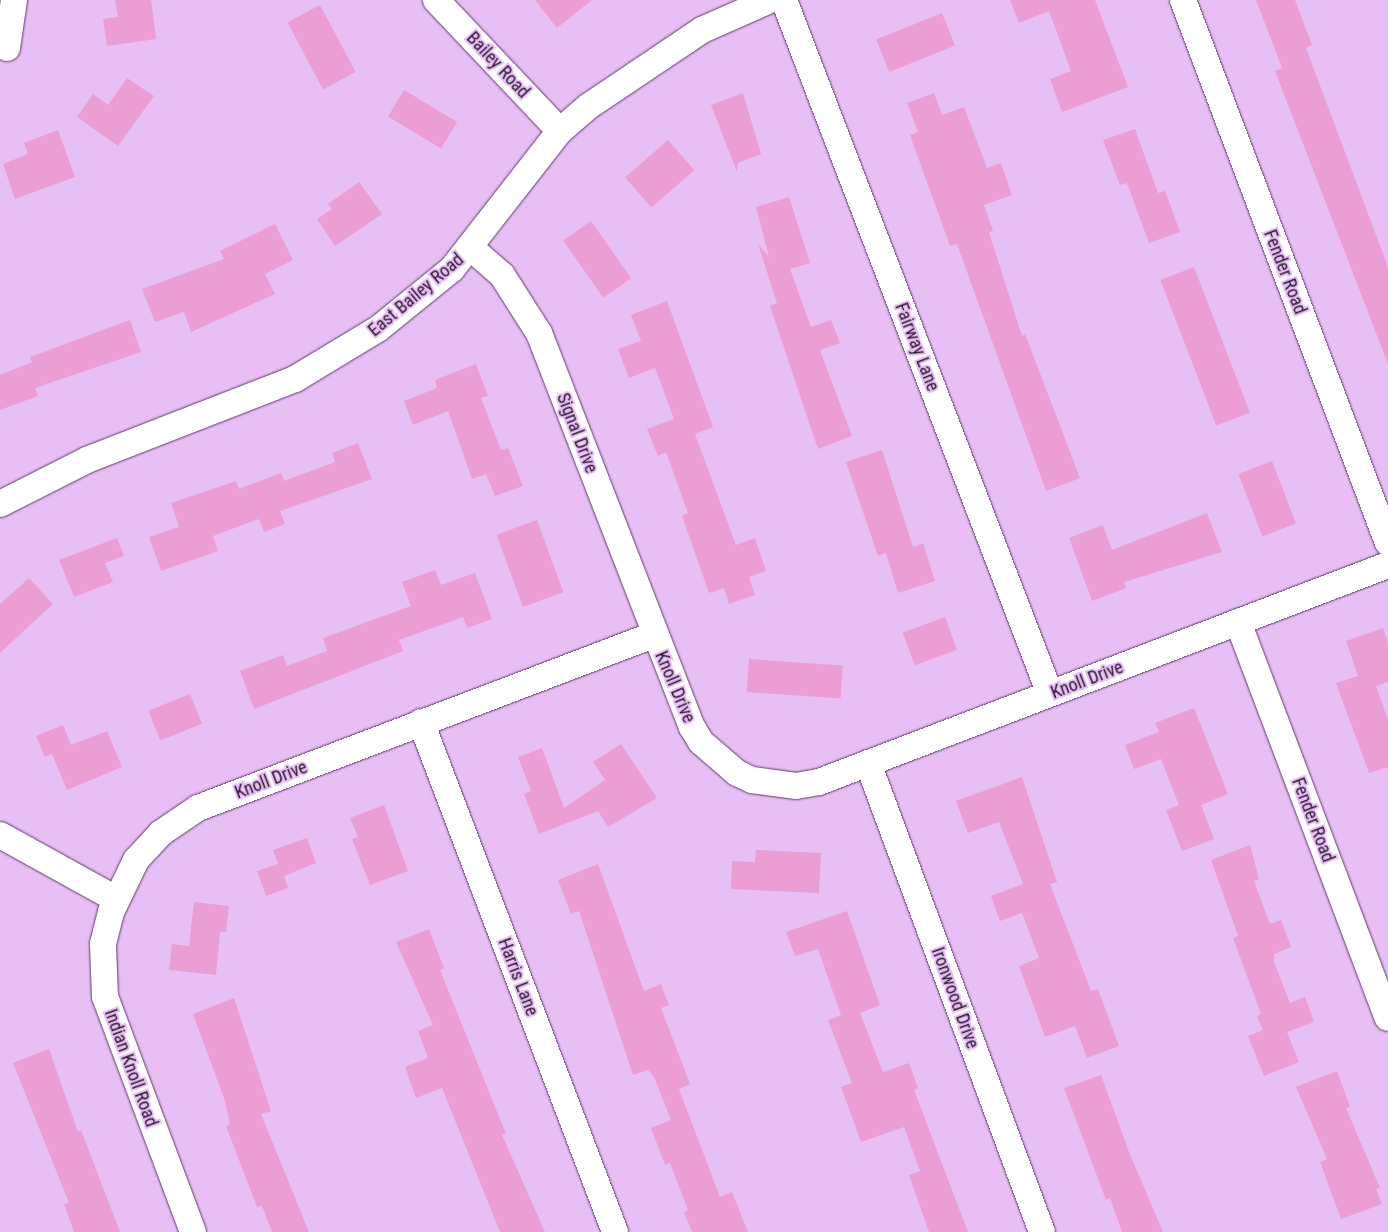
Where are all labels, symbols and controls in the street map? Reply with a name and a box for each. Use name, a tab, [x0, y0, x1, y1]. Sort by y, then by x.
street label: Bailey Road	[462, 27, 534, 103]
street label: Fender Road	[1259, 227, 1311, 317]
street label: East Bailey Road	[364, 249, 468, 341]
street label: Fairway Lane	[890, 300, 944, 394]
street label: Signal Drive	[552, 390, 602, 476]
street label: Knoll Drive	[650, 648, 700, 726]
street label: Knoll Drive	[1048, 656, 1126, 704]
street label: Knoll Drive	[232, 756, 310, 804]
street label: Fender Road	[1287, 775, 1339, 865]
street label: Harris Lane	[493, 935, 543, 1019]
street label: Ironwood Drive	[927, 944, 983, 1052]
street label: Indian Knoll Road	[100, 1006, 162, 1130]

